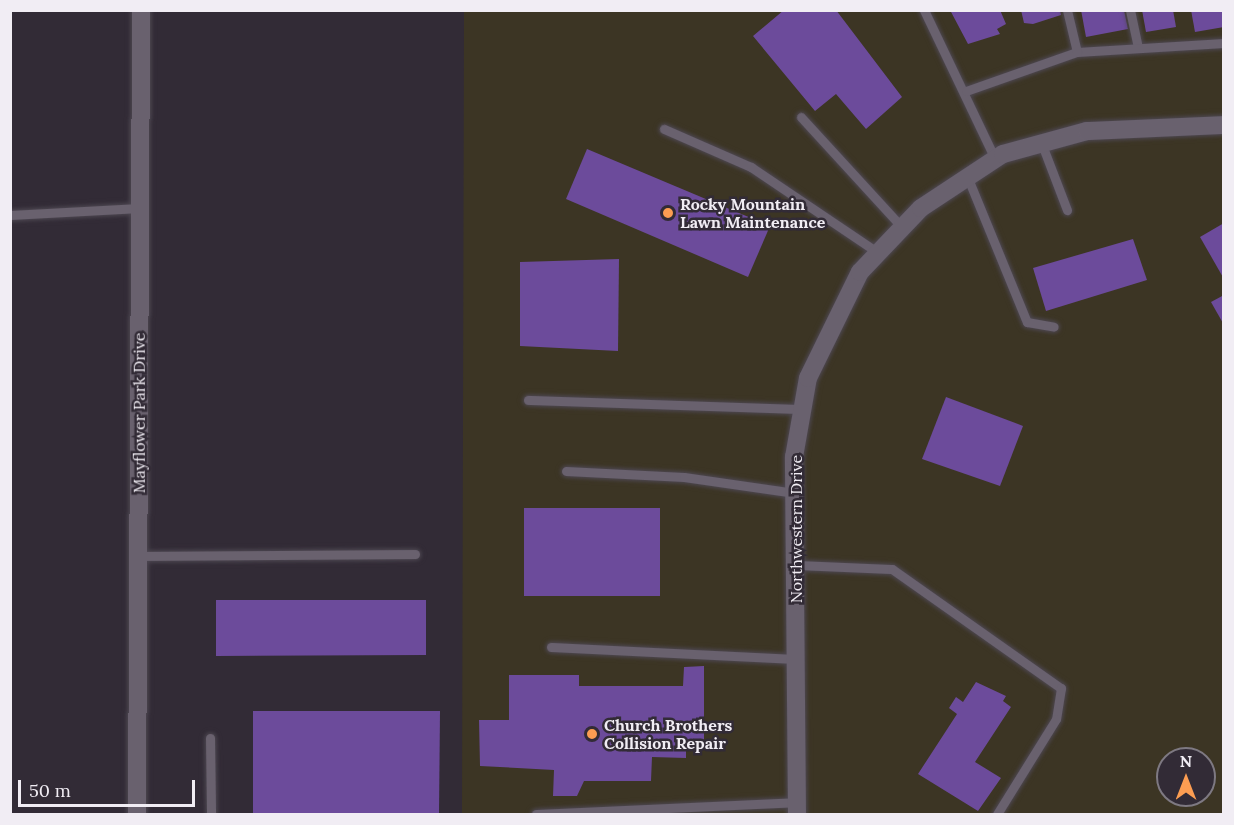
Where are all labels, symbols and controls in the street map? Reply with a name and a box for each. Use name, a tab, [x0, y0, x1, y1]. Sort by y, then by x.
place label: Rocky Mountain Lawn Maintenance	[680, 194, 825, 232]
marker: Rocky Mountain Lawn Maintenance	[661, 206, 675, 220]
street label: Mayflower Park Drive	[129, 333, 149, 493]
street label: Northwestern Drive	[786, 455, 806, 603]
place label: Church Brothers Collision Repair	[604, 715, 732, 753]
marker: Church Brothers Collision Repair	[585, 727, 599, 741]
north arrow	[1156, 747, 1216, 807]
text: N	[1180, 751, 1192, 771]
scale bar	[21, 768, 198, 806]
text: 50 m	[29, 779, 71, 802]

